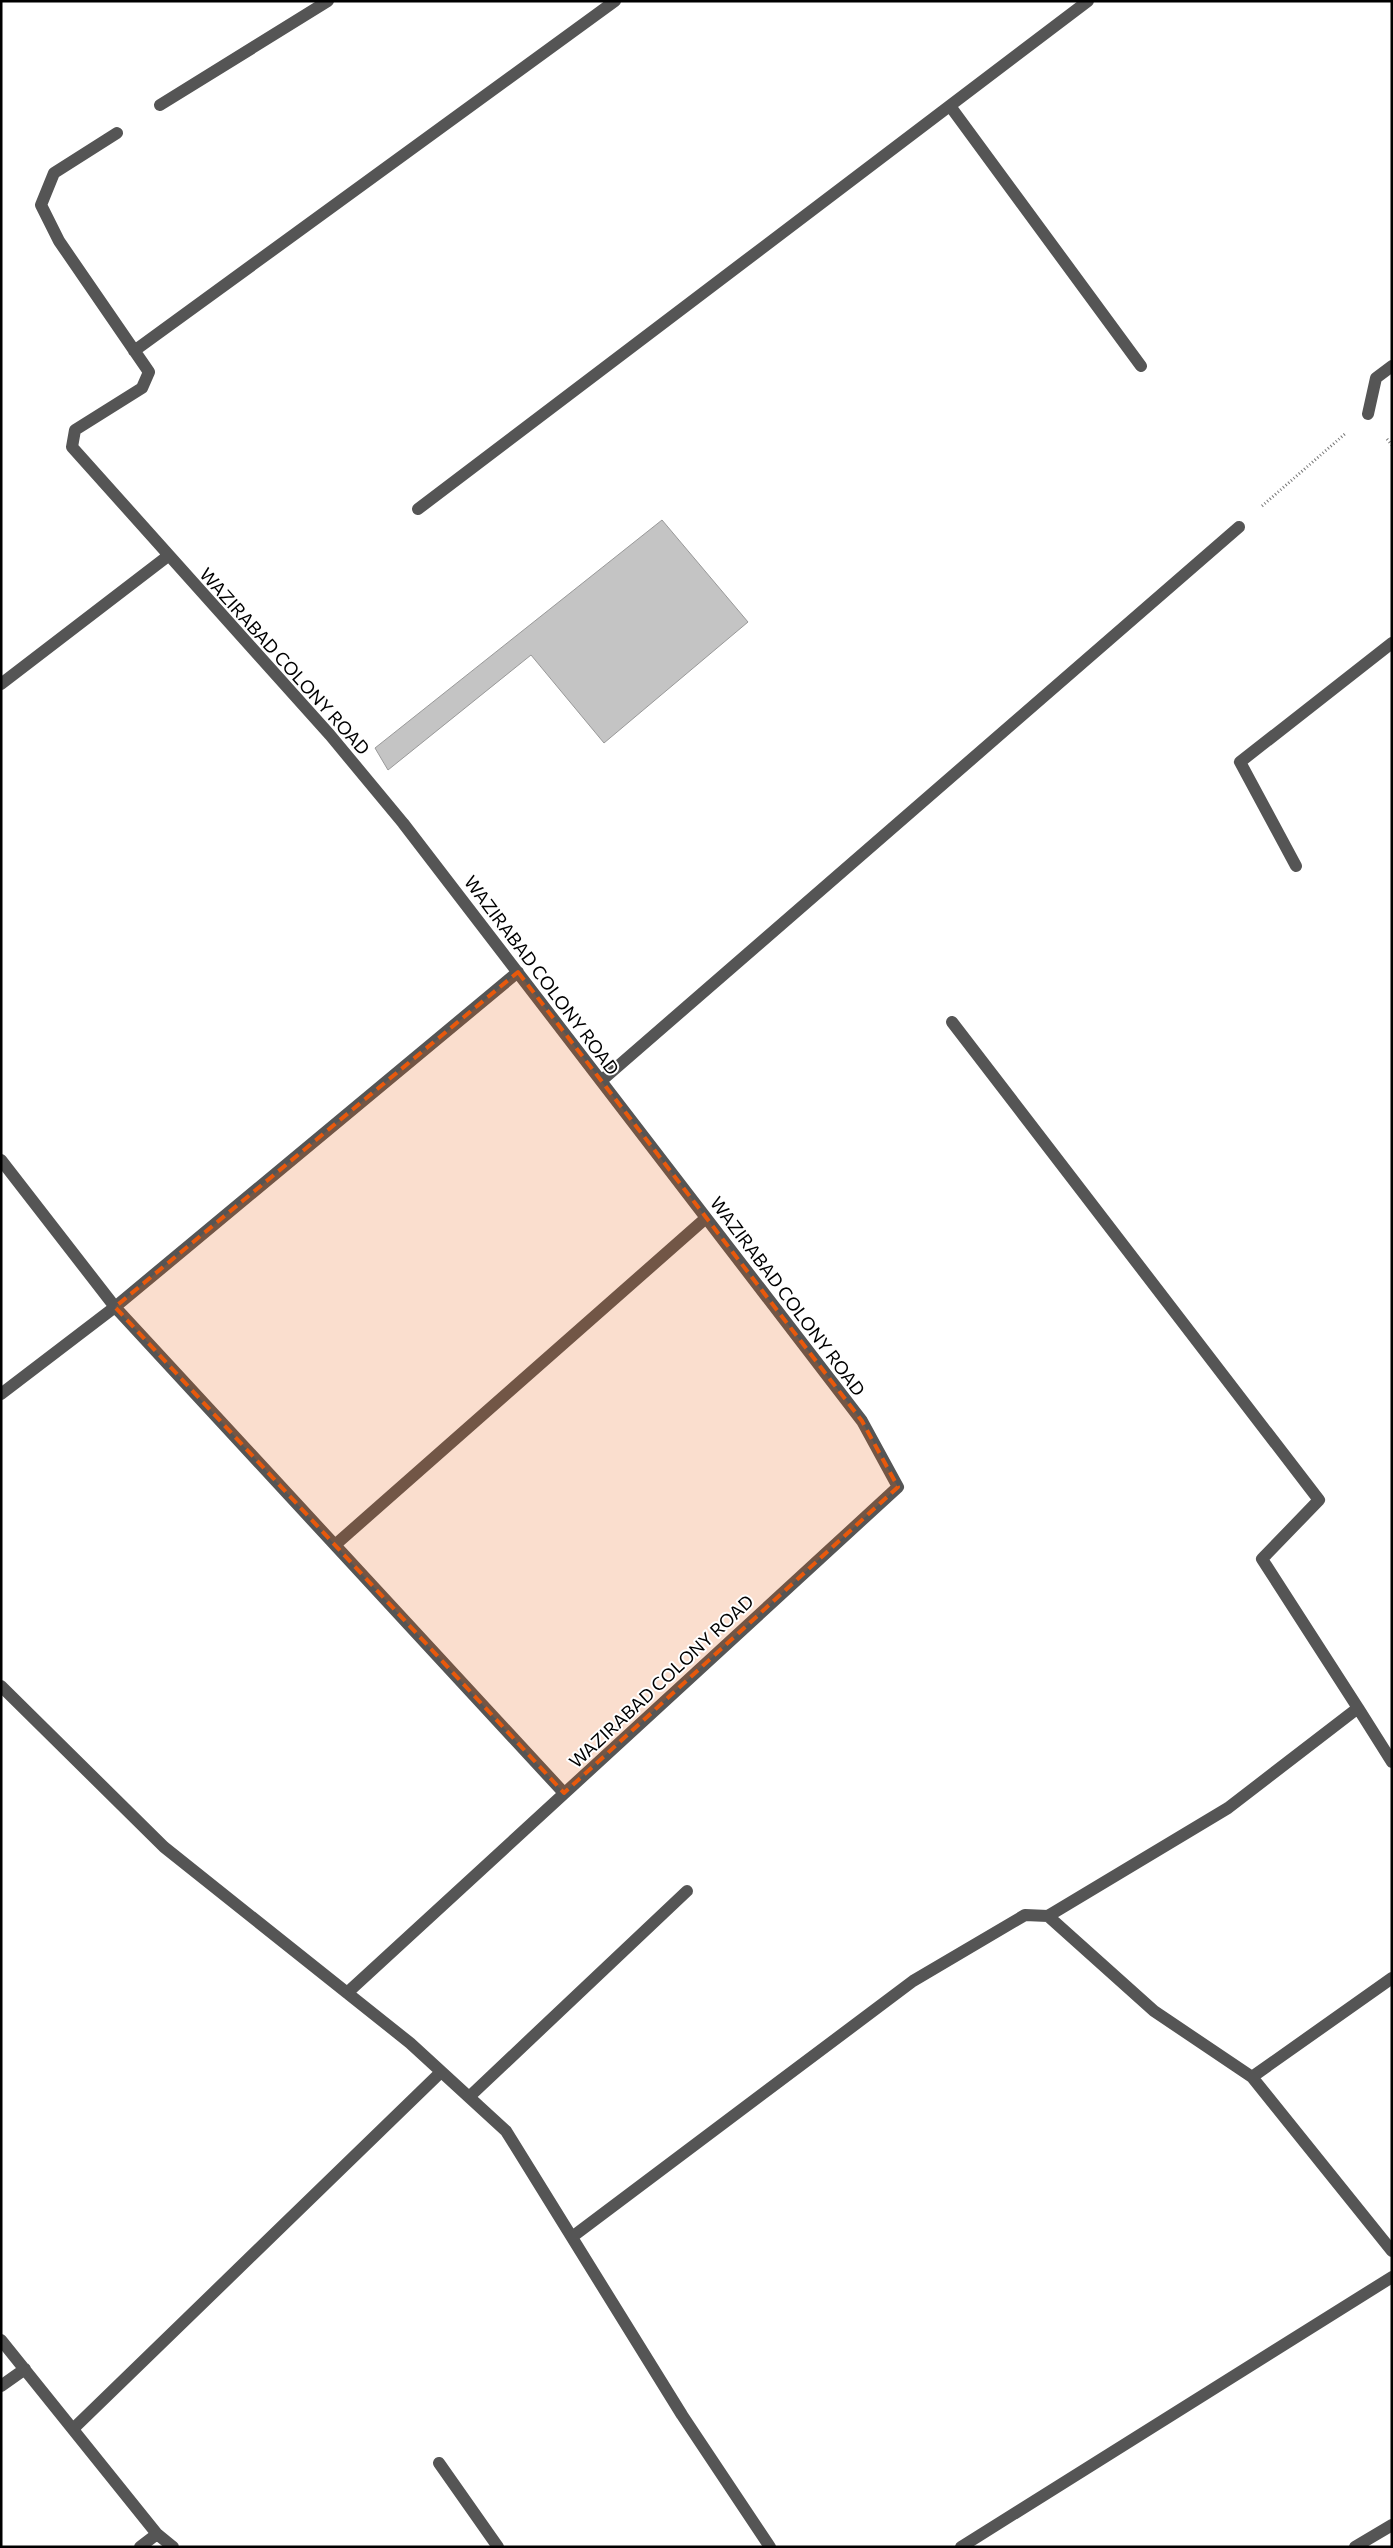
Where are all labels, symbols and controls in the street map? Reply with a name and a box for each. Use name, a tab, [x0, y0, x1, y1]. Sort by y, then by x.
street label: WAZIRABAD COLONY ROAD	[195, 563, 375, 759]
street label: WAZIRABAD COLONY ROAD	[460, 871, 624, 1079]
street label: WAZIRABAD COLONY ROAD	[706, 1192, 870, 1400]
street label: WAZIRABAD COLONY ROAD	[564, 1590, 758, 1772]

